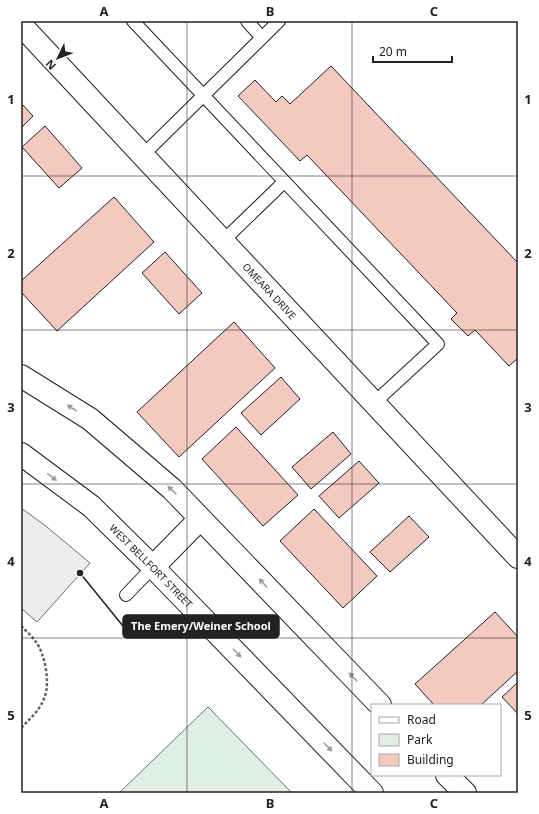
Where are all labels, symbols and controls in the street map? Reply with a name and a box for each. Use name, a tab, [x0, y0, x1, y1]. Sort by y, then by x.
text: A	[100, 2, 109, 20]
text: B	[266, 2, 274, 20]
text: C	[430, 2, 438, 20]
north arrow	[38, 38, 78, 78]
scale bar	[373, 38, 452, 64]
text: 20 m	[379, 43, 407, 60]
text: N	[42, 57, 59, 74]
text: 1	[7, 90, 15, 108]
text: 1	[524, 90, 532, 108]
text: 2	[7, 244, 15, 262]
text: 2	[524, 244, 532, 262]
street label: OMEARA DRIVE	[240, 260, 299, 322]
text: 3	[7, 398, 15, 416]
text: 3	[524, 398, 532, 416]
one-way arrow	[66, 404, 78, 411]
one-way arrow	[47, 473, 58, 481]
one-way arrow	[167, 485, 177, 495]
street label: WEST BELLFORT STREET	[106, 521, 196, 611]
text: 4	[7, 552, 15, 570]
text: 4	[524, 552, 532, 570]
one-way arrow	[258, 578, 267, 588]
callout: The Emery/Weiner School	[123, 615, 279, 638]
text: The Emery/Weiner School	[131, 618, 271, 633]
one-way arrow	[232, 648, 242, 658]
one-way arrow	[348, 672, 358, 682]
legend	[371, 704, 501, 776]
text: 5	[7, 706, 15, 724]
text: 5	[524, 706, 532, 724]
text: Road	[407, 711, 436, 728]
text: Park	[407, 731, 433, 748]
one-way arrow	[323, 742, 332, 752]
text: Building	[407, 751, 454, 768]
text: A	[100, 794, 109, 812]
text: B	[266, 794, 274, 812]
text: C	[430, 794, 438, 812]

